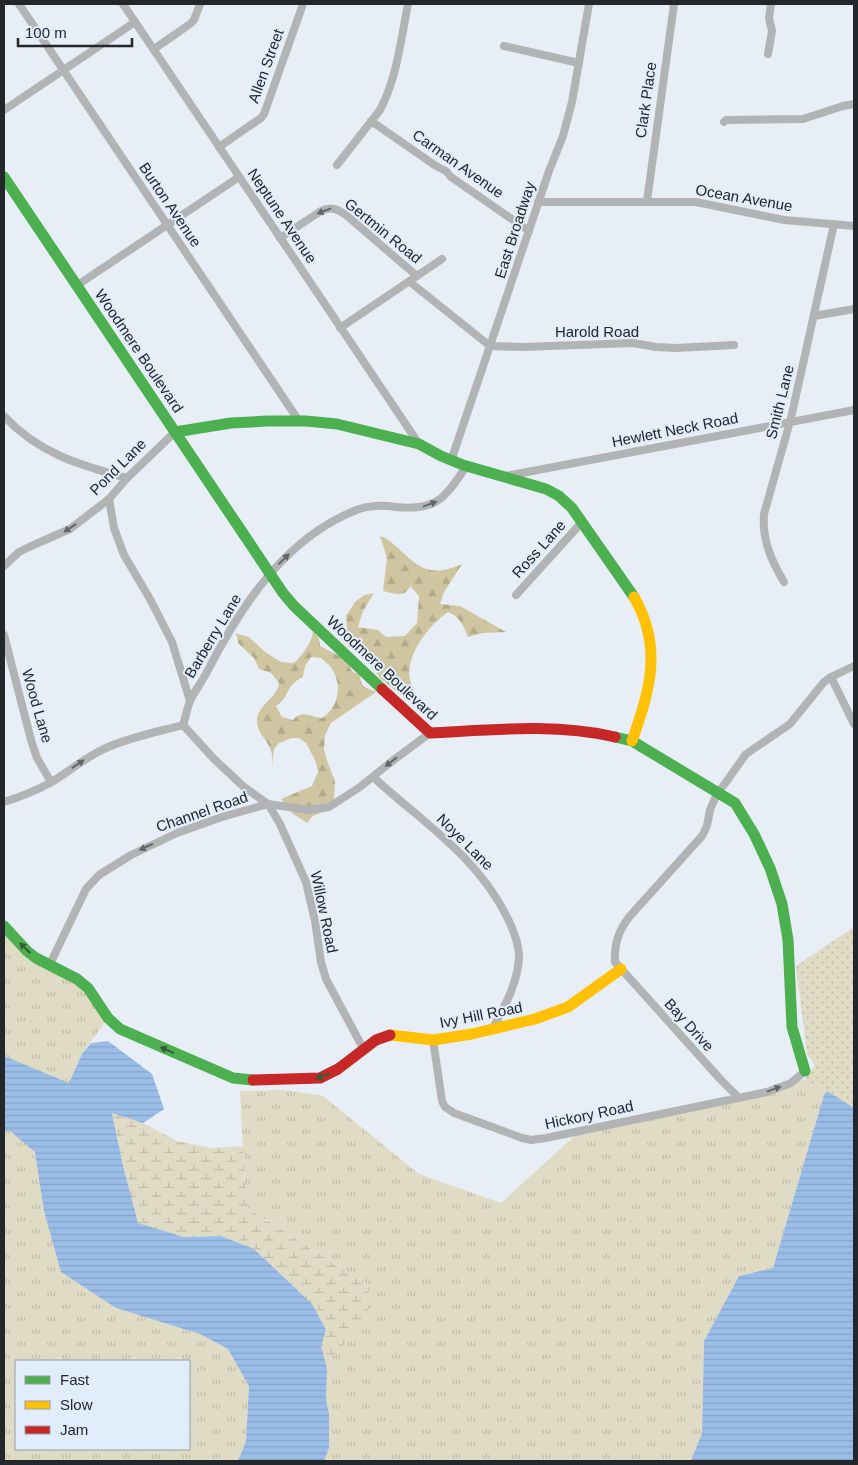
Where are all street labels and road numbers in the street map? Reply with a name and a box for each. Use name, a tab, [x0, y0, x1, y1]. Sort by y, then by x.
street label: Allen Street	[244, 26, 287, 105]
street label: Clark Place	[632, 61, 659, 139]
street label: Carman Avenue	[409, 126, 507, 201]
street label: Burton Avenue	[136, 159, 205, 250]
street label: Neptune Avenue	[244, 165, 320, 266]
street label: East Broadway	[491, 179, 538, 280]
street label: Ocean Avenue	[694, 181, 794, 214]
street label: Gertmin Road	[342, 195, 425, 267]
street label: Woodmere Boulevard	[92, 286, 187, 416]
street label: Harold Road	[555, 323, 639, 340]
street label: Smith Lane	[762, 363, 797, 441]
street label: Hewlett Neck Road	[610, 409, 740, 450]
street label: Pond Lane	[86, 435, 149, 498]
street label: Ross Lane	[508, 516, 569, 581]
street label: Barberry Lane	[181, 591, 244, 681]
street label: Woodmere Boulevard	[324, 612, 441, 723]
street label: Wood Lane	[19, 667, 56, 745]
street label: Channel Road	[154, 788, 250, 835]
street label: Noye Lane	[434, 810, 497, 873]
street label: Willow Road	[308, 869, 341, 954]
street label: Bay Drive	[661, 995, 717, 1055]
street label: Ivy Hill Road	[438, 998, 524, 1031]
street label: Hickory Road	[543, 1097, 635, 1132]

